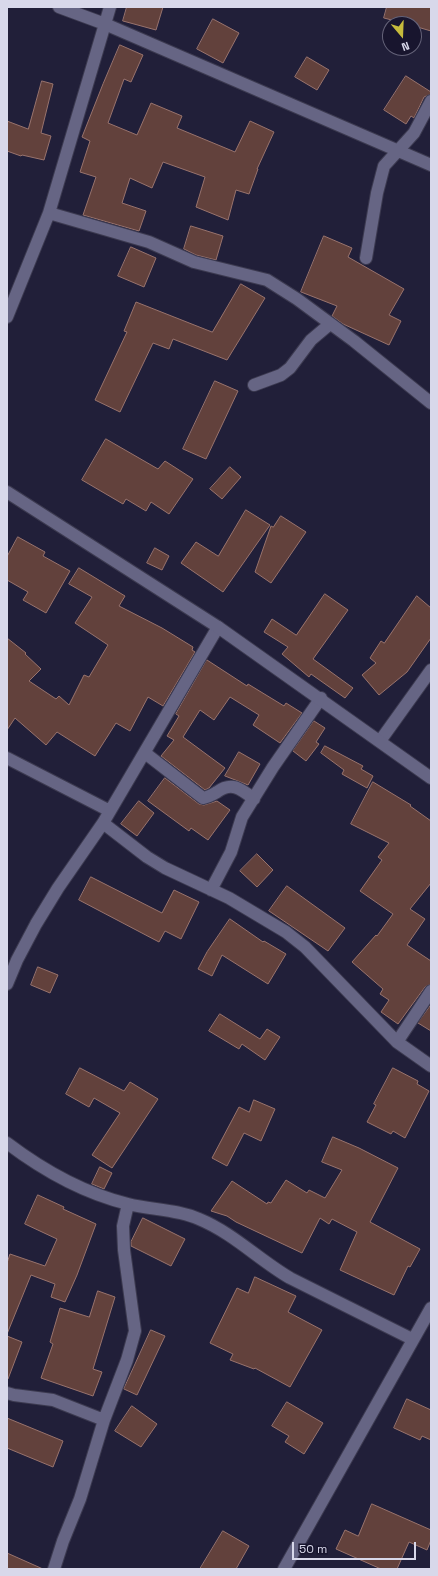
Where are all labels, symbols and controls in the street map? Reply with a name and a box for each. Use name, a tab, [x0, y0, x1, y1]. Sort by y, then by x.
north arrow	[382, 16, 422, 56]
text: N	[400, 39, 411, 54]
scale bar	[294, 1534, 418, 1560]
text: 50 m	[299, 1541, 327, 1557]

